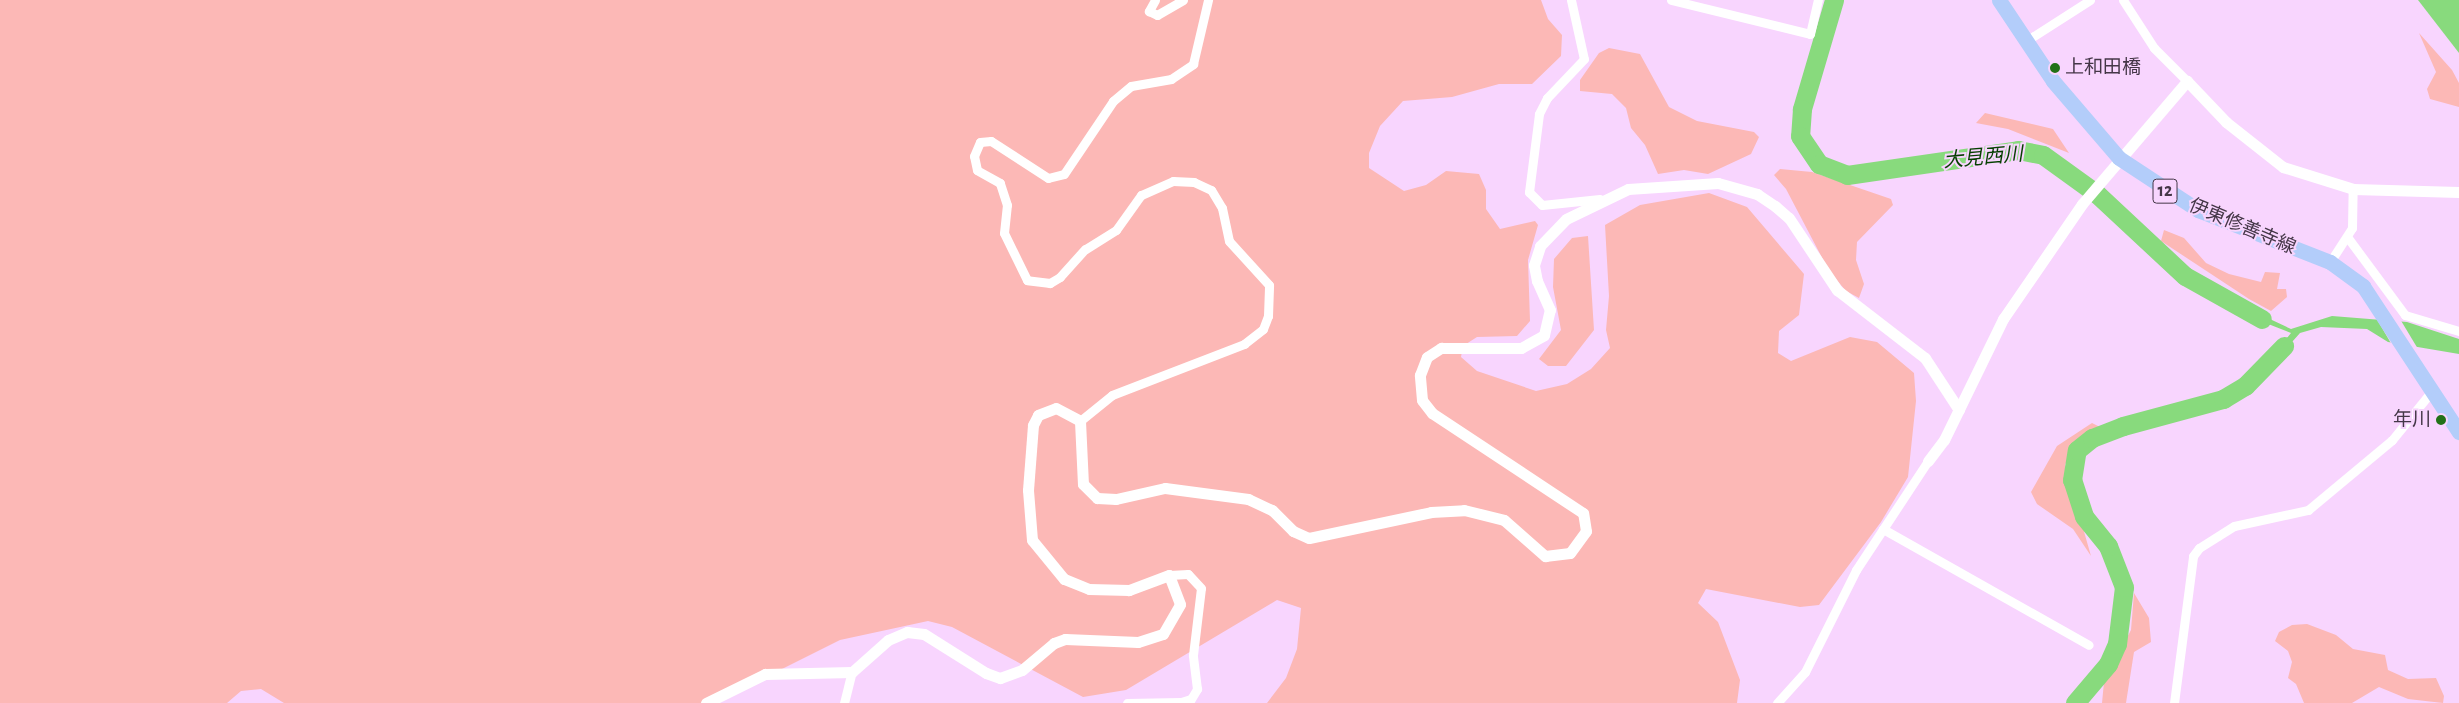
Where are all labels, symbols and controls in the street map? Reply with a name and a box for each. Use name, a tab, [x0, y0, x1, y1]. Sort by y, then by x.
place label: 上和田橋	[2065, 57, 2141, 79]
marker: 上和田橋	[2049, 62, 2061, 74]
water label: 大見西川	[1942, 143, 2024, 173]
road number: 12	[2152, 176, 2178, 207]
street label: 伊東修善寺線	[2185, 194, 2299, 260]
place label: 年川	[2393, 409, 2431, 431]
marker: 年川	[2435, 414, 2447, 426]

